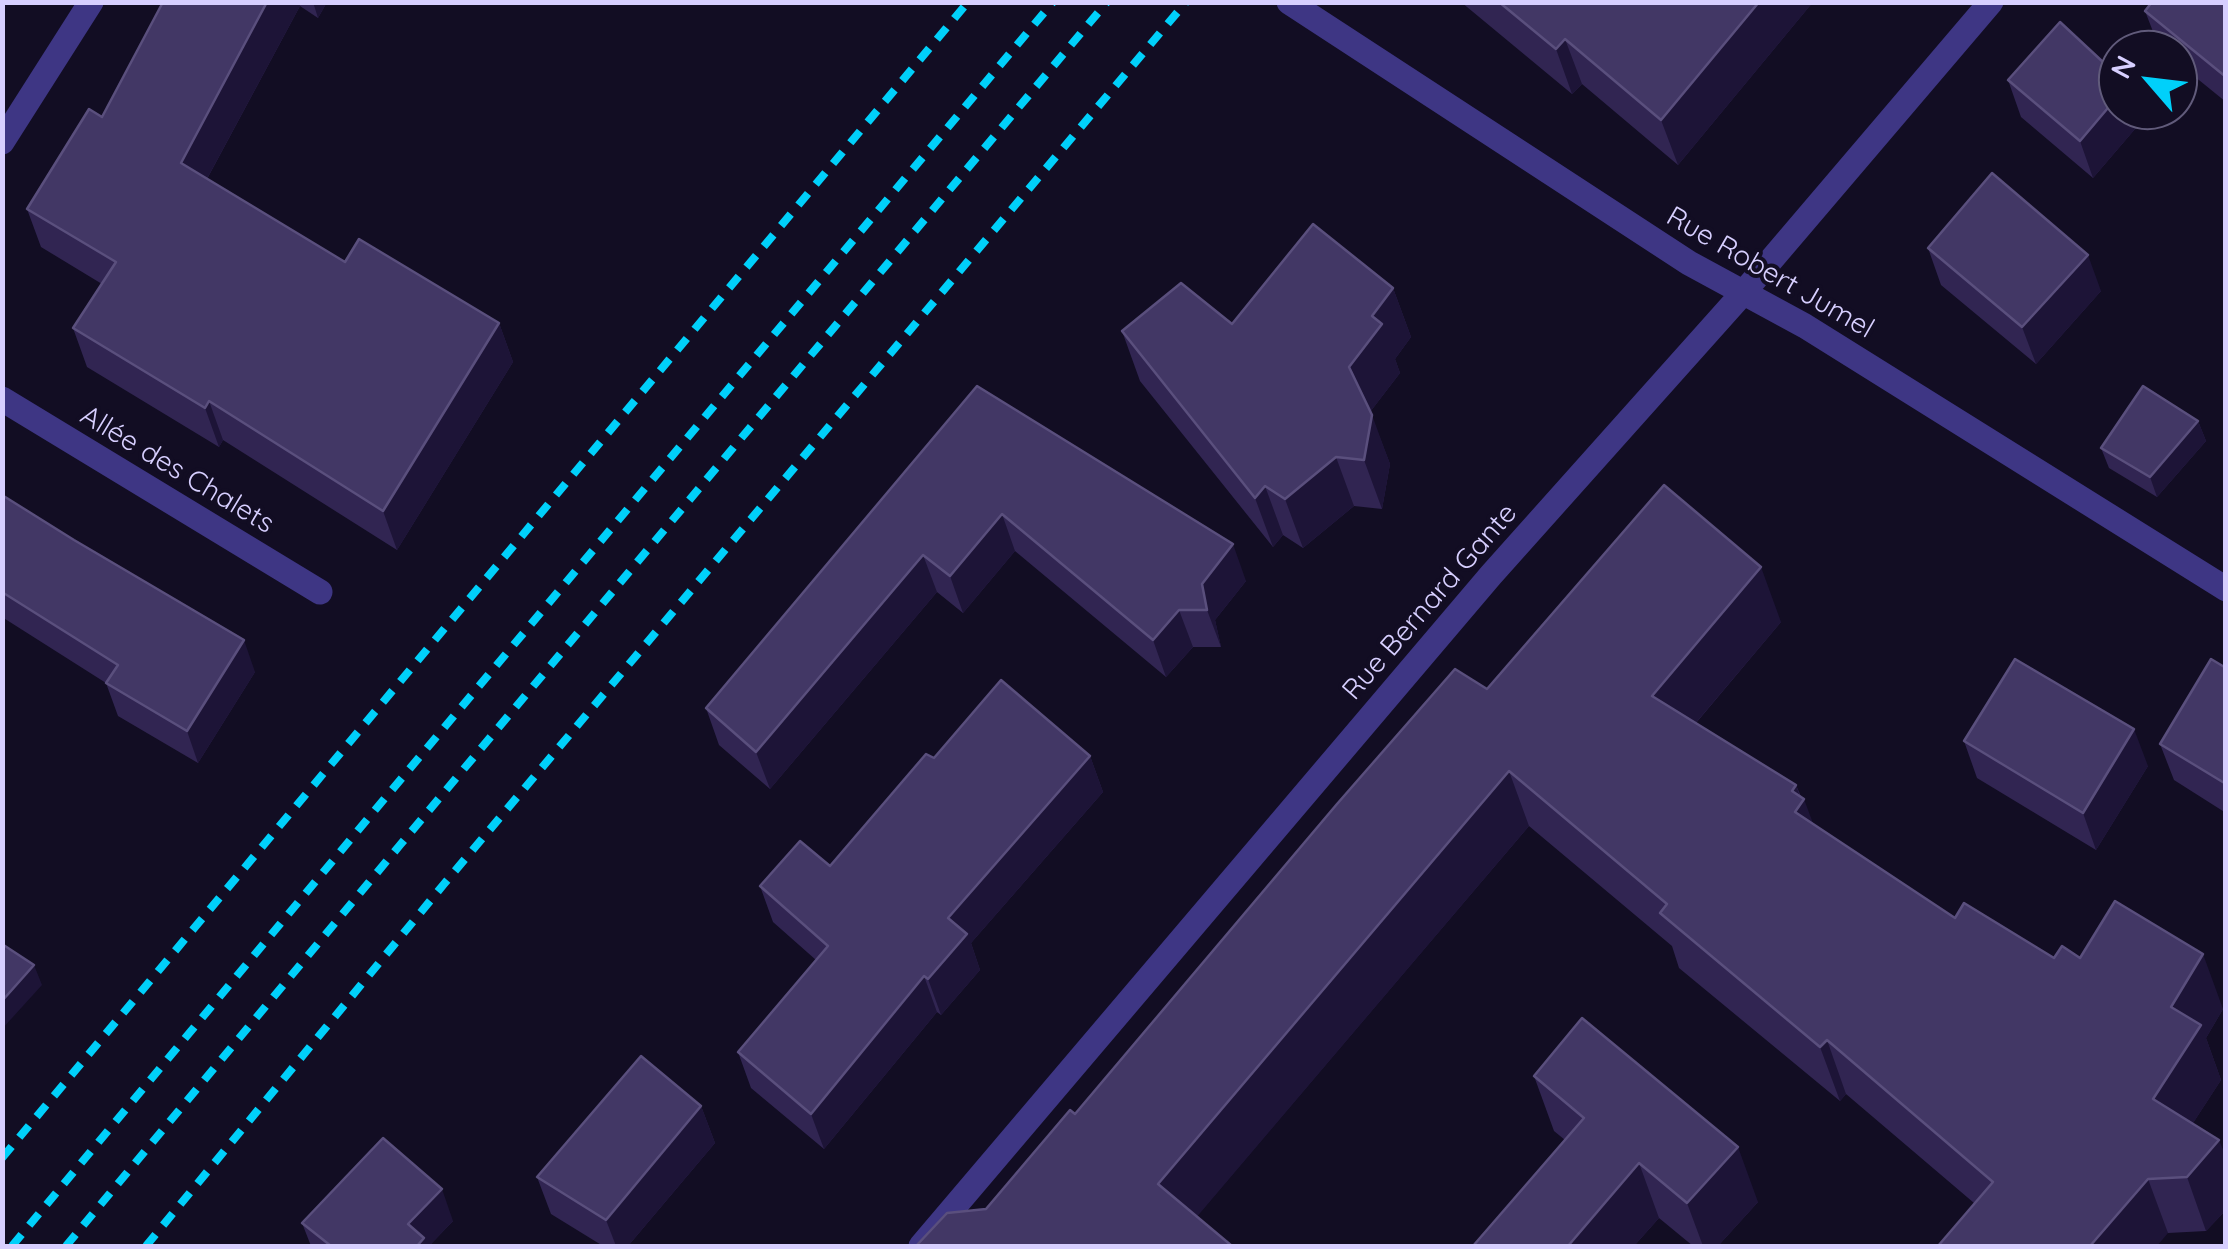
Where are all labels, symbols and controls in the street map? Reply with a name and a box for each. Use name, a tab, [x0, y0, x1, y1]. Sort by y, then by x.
north arrow	[2098, 30, 2198, 130]
text: N	[2103, 49, 2143, 84]
street label: Rue Robert Jumel	[1660, 200, 1880, 346]
street label: Allée des Chalets	[74, 399, 280, 541]
street label: Rue Bernard Gante	[1336, 497, 1524, 707]

